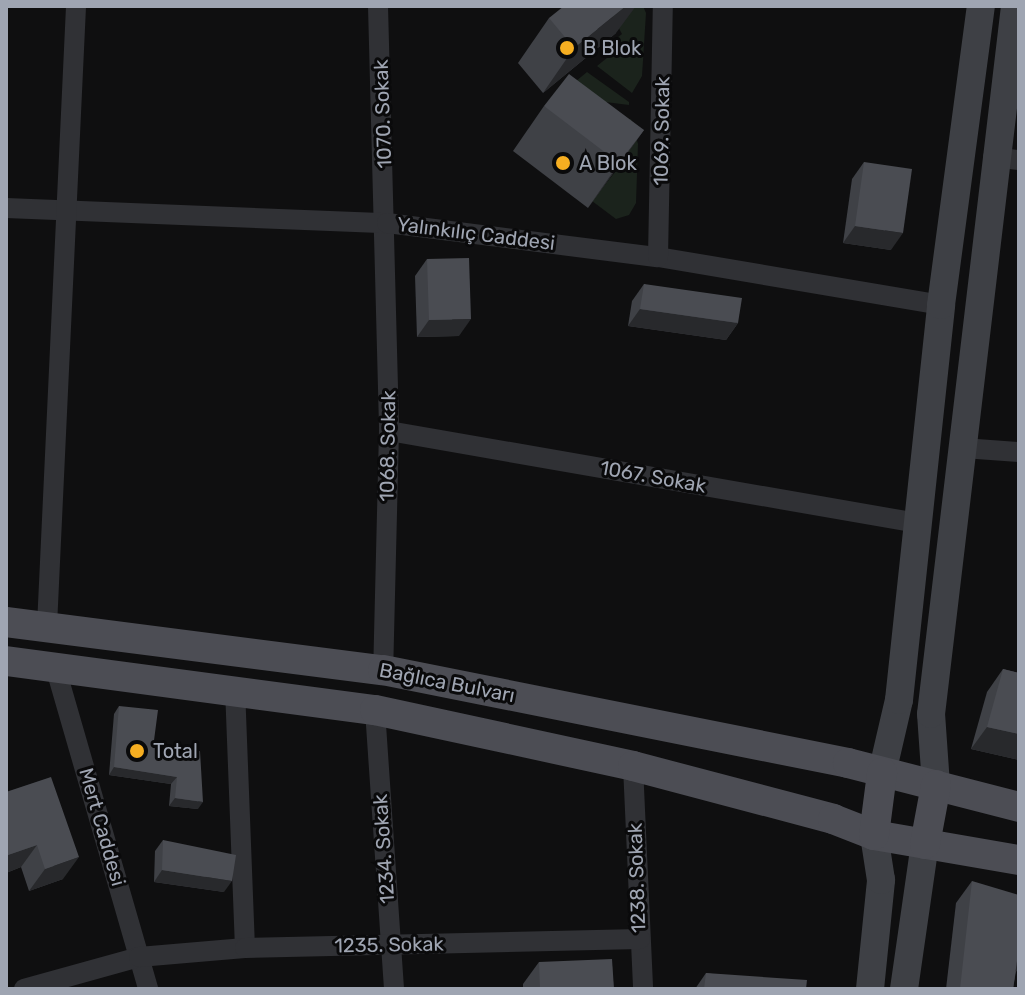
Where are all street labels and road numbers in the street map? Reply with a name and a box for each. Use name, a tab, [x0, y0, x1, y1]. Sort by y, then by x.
street label: 1070. Sokak	[369, 59, 397, 169]
street label: 1069. Sokak	[649, 76, 675, 186]
street label: Yalınkılıç Caddesi	[396, 212, 556, 256]
street label: 1068. Sokak	[375, 390, 401, 502]
street label: 1067. Sokak	[598, 456, 708, 498]
street label: Bağlıca Bulvarı	[377, 658, 517, 708]
street label: Mert Caddesi	[74, 765, 130, 889]
street label: 1234. Sokak	[368, 793, 400, 905]
street label: 1238. Sokak	[623, 823, 651, 933]
street label: 1235. Sokak	[334, 932, 444, 958]

